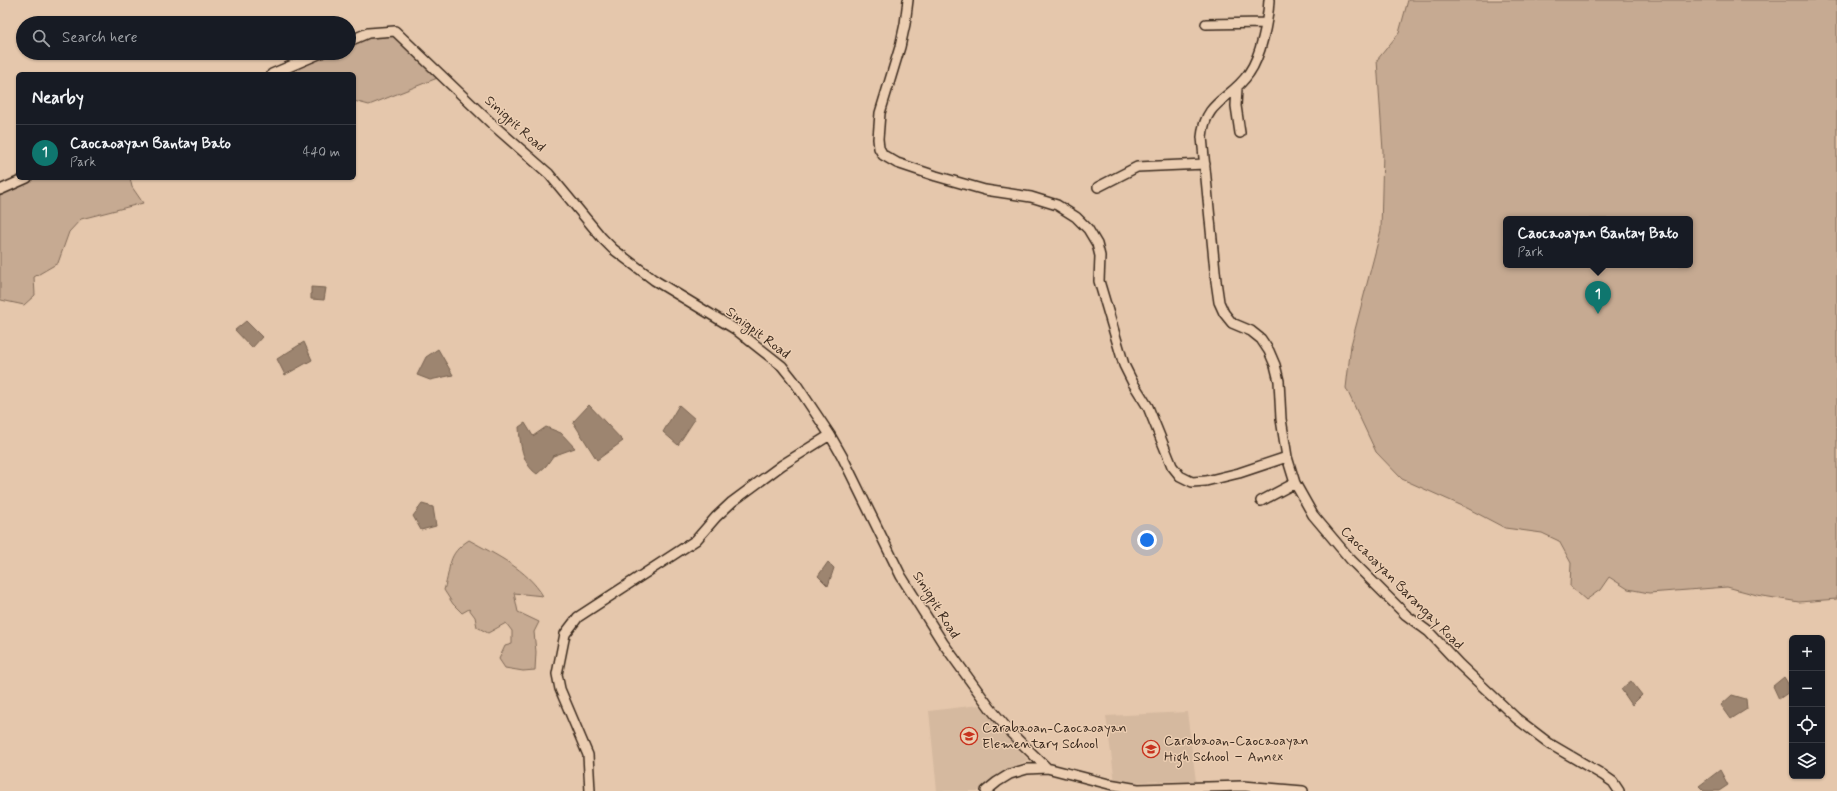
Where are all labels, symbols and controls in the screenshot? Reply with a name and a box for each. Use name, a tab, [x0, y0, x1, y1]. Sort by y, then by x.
search box	[16, 16, 356, 60]
icon: search	[30, 27, 52, 49]
text: Search here	[62, 28, 138, 48]
text: Nearby	[32, 87, 84, 109]
street label: Sinigpit Road	[480, 92, 549, 157]
text: Caocaoayan Bantay Bato	[70, 134, 231, 154]
text: 1	[42, 144, 48, 161]
text: 440 m	[303, 144, 340, 161]
text: Park	[70, 154, 96, 171]
popup	[1503, 216, 1693, 268]
text: Caocaoayan Bantay Bato	[1518, 224, 1678, 244]
text: Park	[1518, 244, 1543, 261]
pin: 1	[1585, 281, 1611, 314]
street label: Sinigpit Road	[722, 303, 794, 364]
street label: Caocaoayan Barangay Road	[1336, 522, 1468, 654]
your location	[1137, 530, 1157, 550]
street label: Sinigpit Road	[907, 568, 964, 643]
map controls	[1789, 635, 1825, 779]
button: +	[1789, 635, 1825, 671]
button: −	[1789, 671, 1825, 707]
button: locate	[1789, 707, 1825, 743]
place label: Carabaoan-Caocaoayan Elementary School	[982, 719, 1127, 753]
school or university icon: Carabaoan-Caocaoayan Elementary School	[959, 726, 979, 746]
place label: Carabaoan-Caocaoayan High School – Annex	[1164, 732, 1309, 768]
school or university icon: Carabaoan-Caocaoayan High School – Annex	[1141, 739, 1161, 759]
button: layers	[1789, 743, 1825, 779]

